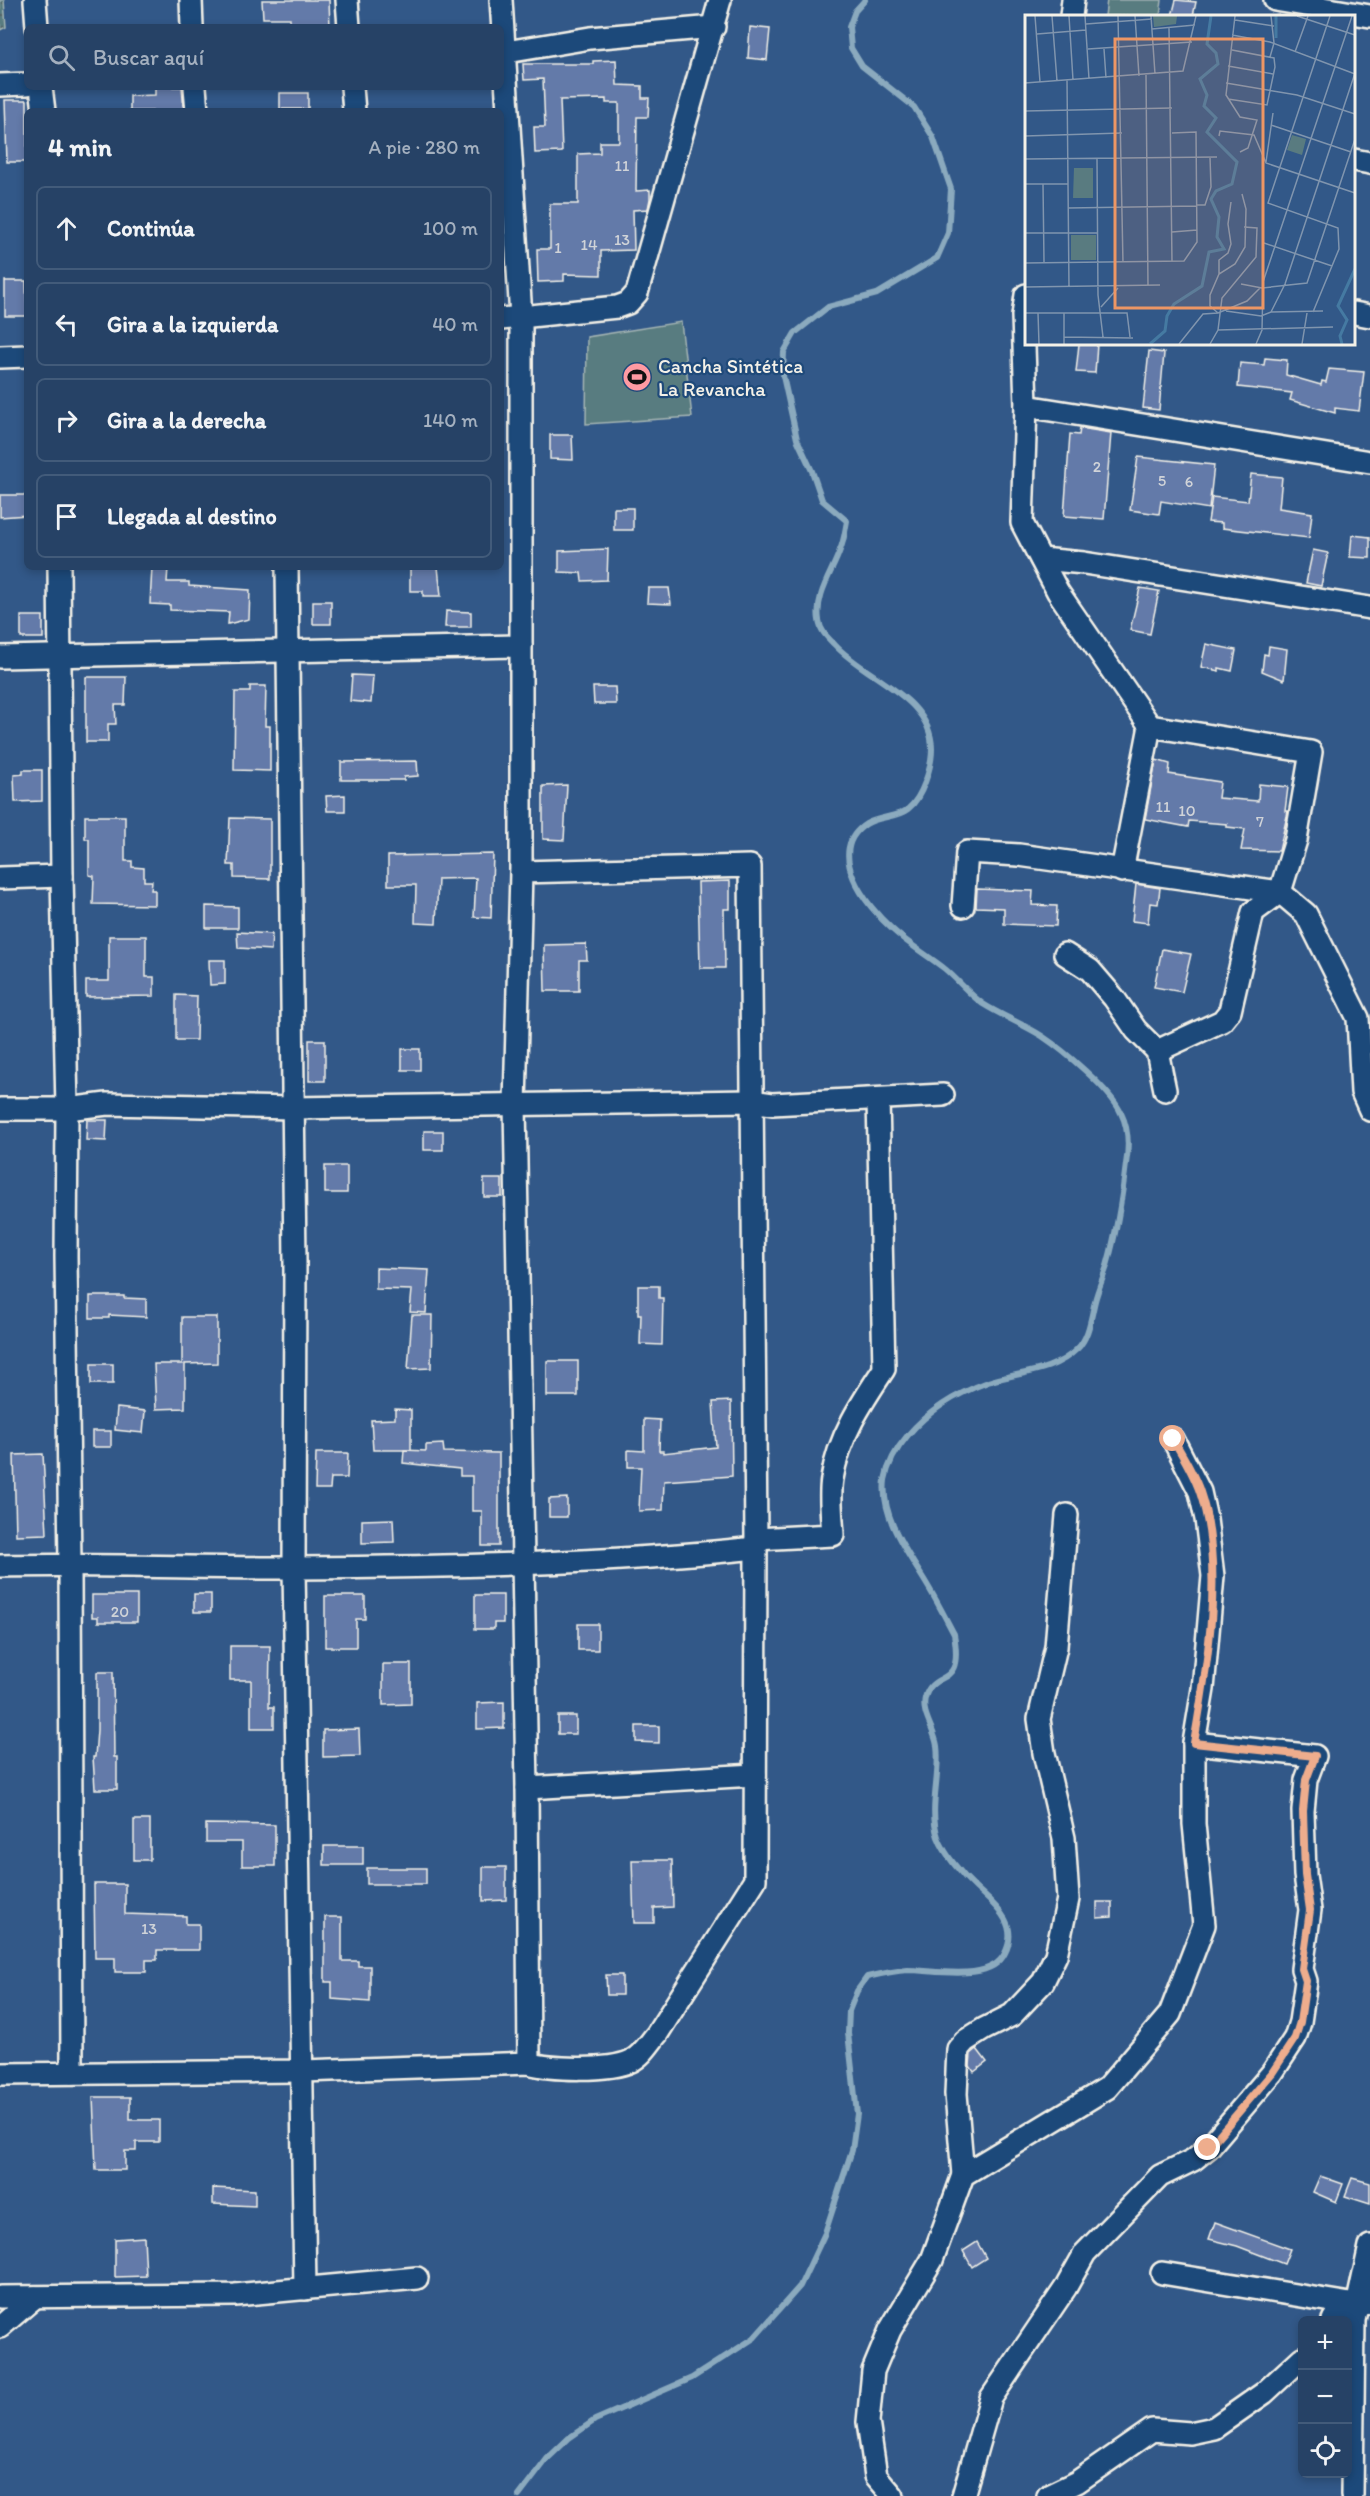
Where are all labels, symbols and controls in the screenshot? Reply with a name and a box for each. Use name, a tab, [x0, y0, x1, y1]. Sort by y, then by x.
inset map	[1025, 15, 1355, 345]
search box	[24, 24, 504, 90]
icon: search	[45, 41, 78, 74]
text: Buscar aquí	[93, 44, 204, 71]
text: 4 min	[48, 131, 112, 163]
text: A pie · 280 m	[369, 135, 480, 159]
house number: 11	[615, 156, 630, 175]
icon: ahead	[50, 212, 83, 245]
text: Continúa	[107, 215, 195, 242]
text: 100 m	[423, 216, 478, 240]
house number: 13	[614, 230, 630, 249]
house number: 14	[580, 235, 598, 254]
house number: 1	[554, 238, 562, 257]
icon: left	[50, 308, 83, 341]
text: Gira a la izquierda	[107, 311, 278, 338]
text: 40 m	[432, 312, 478, 336]
place label: Cancha Sintética La Revancha	[658, 354, 803, 401]
sports icon: Cancha Sintética La Revancha	[621, 361, 653, 393]
icon: right	[50, 404, 83, 437]
text: Gira a la derecha	[107, 407, 266, 434]
text: 140 m	[423, 408, 478, 432]
house number: 2	[1093, 457, 1102, 476]
house number: 5	[1158, 471, 1166, 490]
house number: 6	[1185, 472, 1193, 491]
icon: arrive	[50, 500, 83, 533]
text: Llegada al destino	[107, 503, 277, 530]
house number: 11	[1156, 797, 1171, 816]
house number: 10	[1178, 801, 1196, 820]
house number: 7	[1256, 812, 1264, 831]
route start	[1159, 1425, 1185, 1451]
house number: 20	[111, 1602, 129, 1621]
house number: 13	[141, 1919, 157, 1938]
route end	[1194, 2134, 1220, 2160]
map controls	[1298, 2316, 1352, 2478]
button: +	[1298, 2316, 1352, 2370]
button: −	[1298, 2370, 1352, 2424]
button: locate	[1298, 2424, 1352, 2478]

